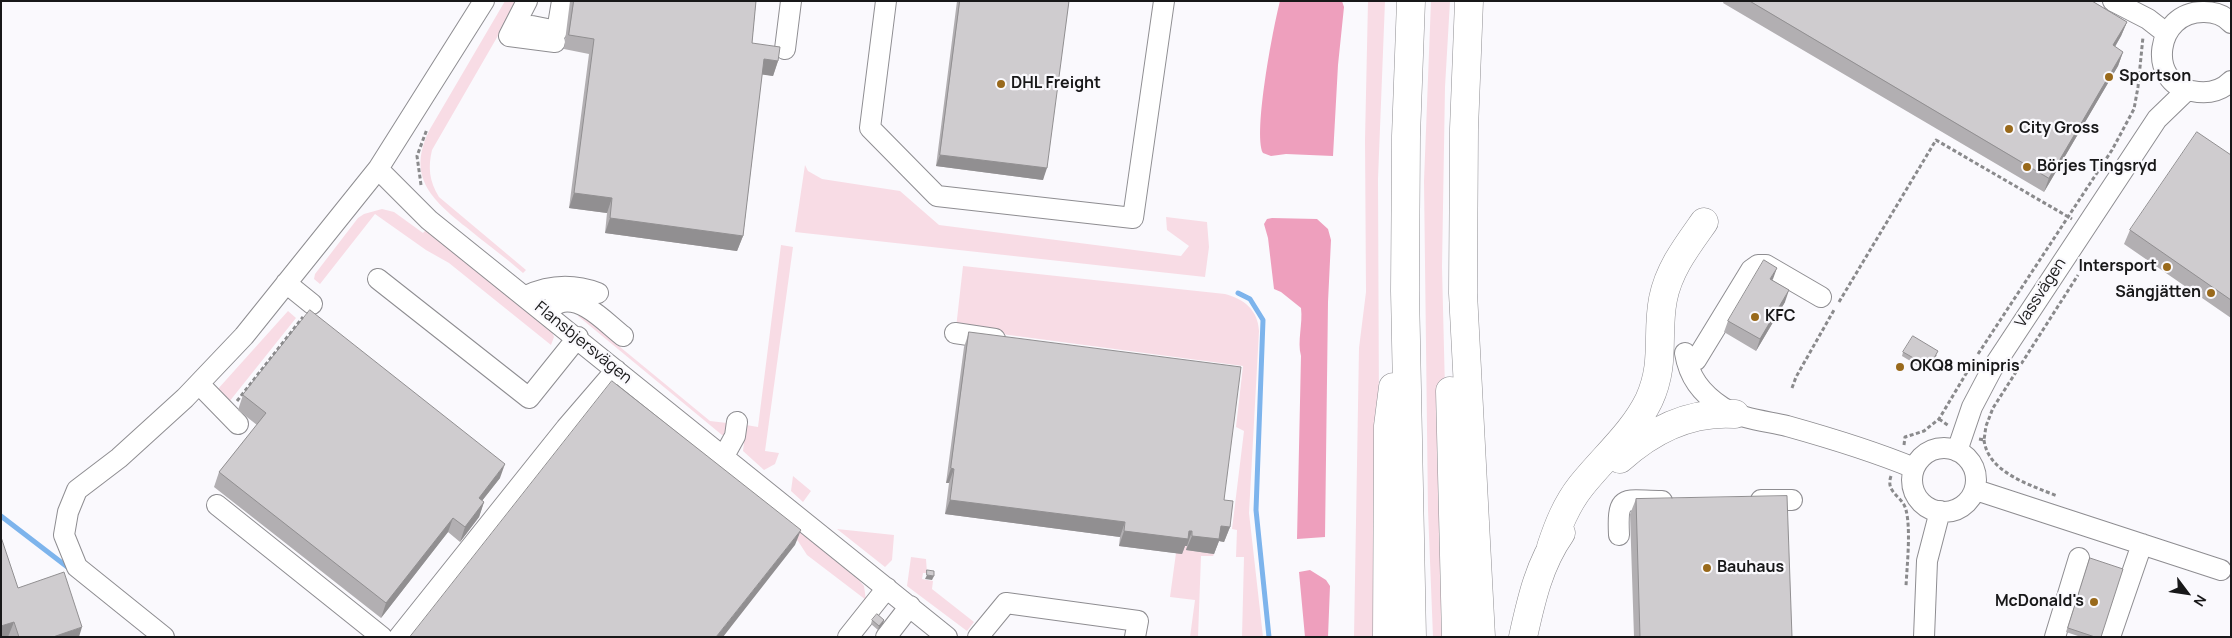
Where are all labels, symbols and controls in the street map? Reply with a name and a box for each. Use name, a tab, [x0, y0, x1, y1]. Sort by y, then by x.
place label: Sportson	[2119, 67, 2191, 87]
marker: Sportson	[2103, 71, 2115, 83]
place label: DHL Freight	[1011, 74, 1101, 94]
marker: DHL Freight	[995, 78, 1007, 90]
place label: City Gross	[2019, 119, 2099, 139]
marker: City Gross	[2003, 123, 2015, 135]
place label: Börjes Tingsryd	[2037, 157, 2157, 177]
marker: Börjes Tingsryd	[2021, 161, 2033, 173]
street label: Vassvägen	[2011, 255, 2071, 331]
place label: Intersport	[2079, 257, 2157, 277]
marker: Intersport	[2161, 261, 2173, 273]
place label: Sängjätten	[2115, 283, 2201, 303]
marker: Sängjätten	[2205, 287, 2217, 299]
street label: Flansbjersvägen	[530, 298, 636, 388]
place label: KFC	[1765, 307, 1796, 327]
marker: KFC	[1749, 311, 1761, 323]
place label: OKQ8 minipris	[1910, 357, 2020, 377]
marker: OKQ8 minipris	[1894, 361, 1906, 373]
place label: Bauhaus	[1717, 558, 1784, 578]
marker: Bauhaus	[1701, 562, 1713, 574]
north arrow	[2162, 568, 2212, 618]
place label: McDonald's	[1995, 592, 2084, 612]
text: N	[2190, 592, 2211, 610]
marker: McDonald's	[2088, 596, 2100, 608]

